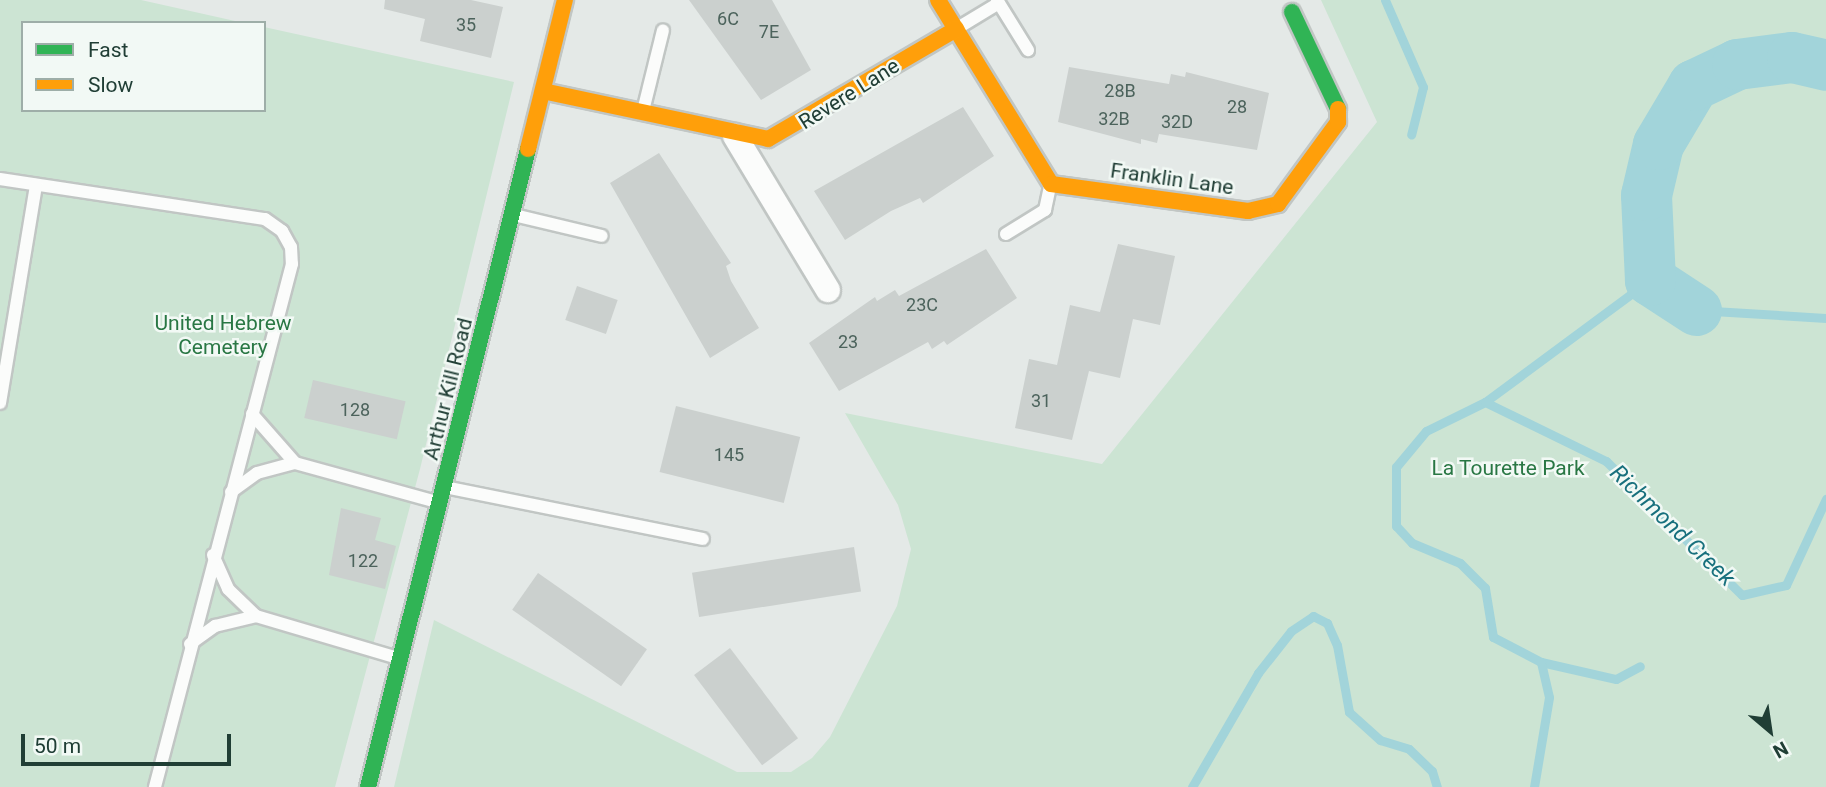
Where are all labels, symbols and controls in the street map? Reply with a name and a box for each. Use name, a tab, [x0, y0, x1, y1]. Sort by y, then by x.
house number: 6C	[717, 8, 739, 30]
house number: 35	[456, 14, 476, 36]
legend	[21, 21, 266, 112]
house number: 7E	[759, 21, 779, 43]
text: Fast	[88, 38, 128, 62]
street label: Revere Lane	[794, 53, 904, 135]
text: Slow	[88, 73, 133, 97]
house number: 28B	[1104, 80, 1136, 102]
house number: 28	[1227, 96, 1247, 118]
house number: 32B	[1098, 108, 1130, 130]
house number: 32D	[1161, 111, 1193, 133]
street label: Franklin Lane	[1109, 158, 1235, 200]
house number: 23C	[906, 294, 938, 316]
park label: United Hebrew Cemetery	[154, 310, 292, 360]
street label: Arthur Kill Road	[418, 315, 478, 463]
house number: 23	[838, 331, 858, 353]
house number: 31	[1031, 390, 1051, 412]
house number: 128	[340, 399, 370, 421]
house number: 145	[714, 444, 744, 466]
park label: La Tourette Park	[1431, 455, 1585, 481]
water label: Richmond Creek	[1604, 460, 1740, 592]
house number: 122	[348, 550, 378, 572]
north arrow	[1735, 696, 1805, 766]
scale bar	[24, 720, 234, 764]
text: 50 m	[34, 734, 81, 758]
text: N	[1769, 736, 1792, 763]

